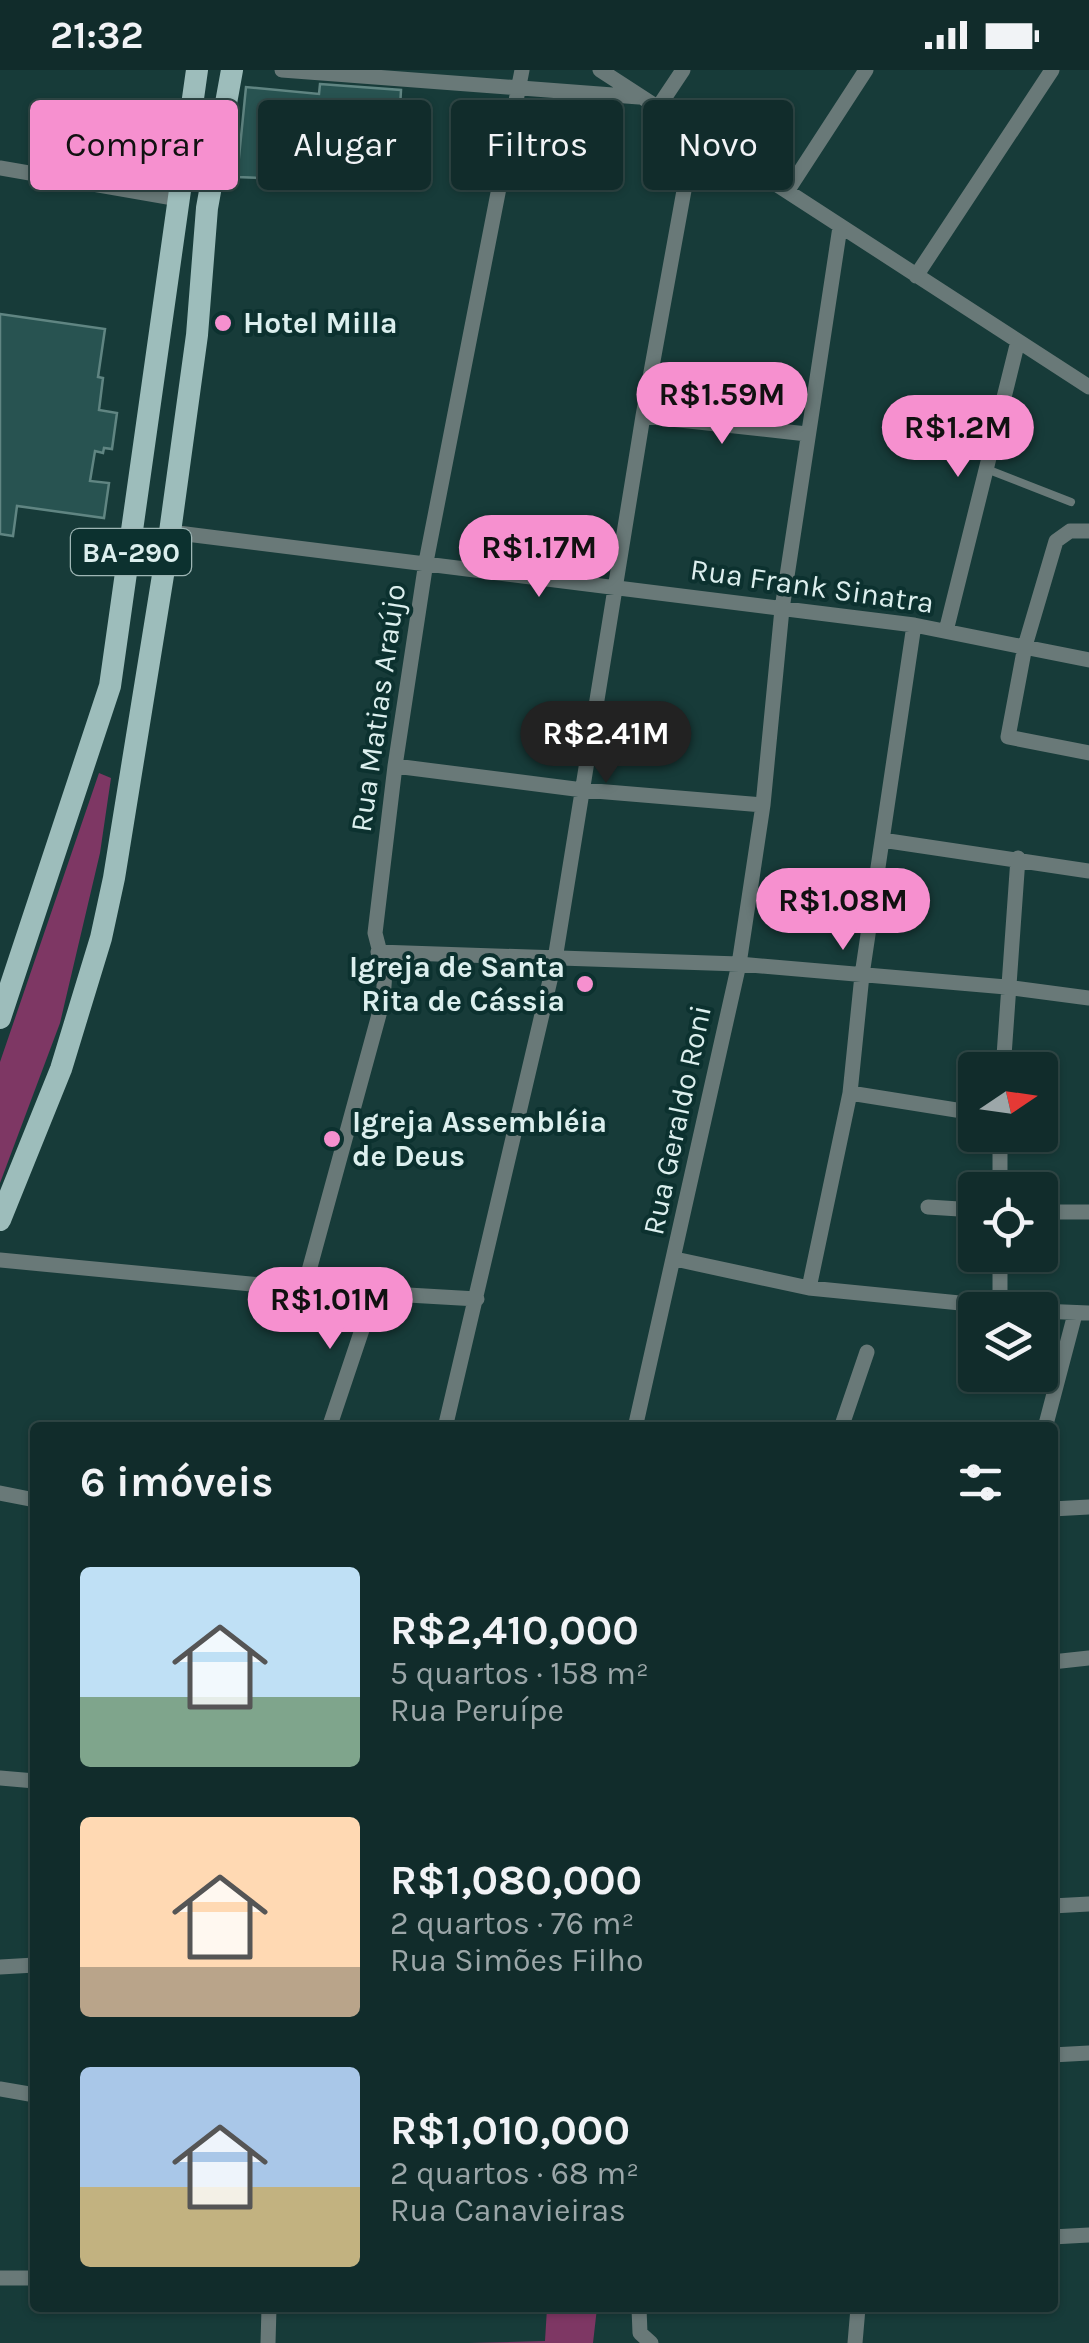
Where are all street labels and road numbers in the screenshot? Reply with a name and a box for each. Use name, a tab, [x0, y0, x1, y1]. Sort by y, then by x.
road number: BA-290	[71, 529, 191, 575]
street label: Rua Frank Sinatra	[688, 551, 936, 621]
street label: Rua Matias Araújo	[343, 582, 413, 834]
street label: Rua Geraldo Roni	[635, 1002, 719, 1238]

